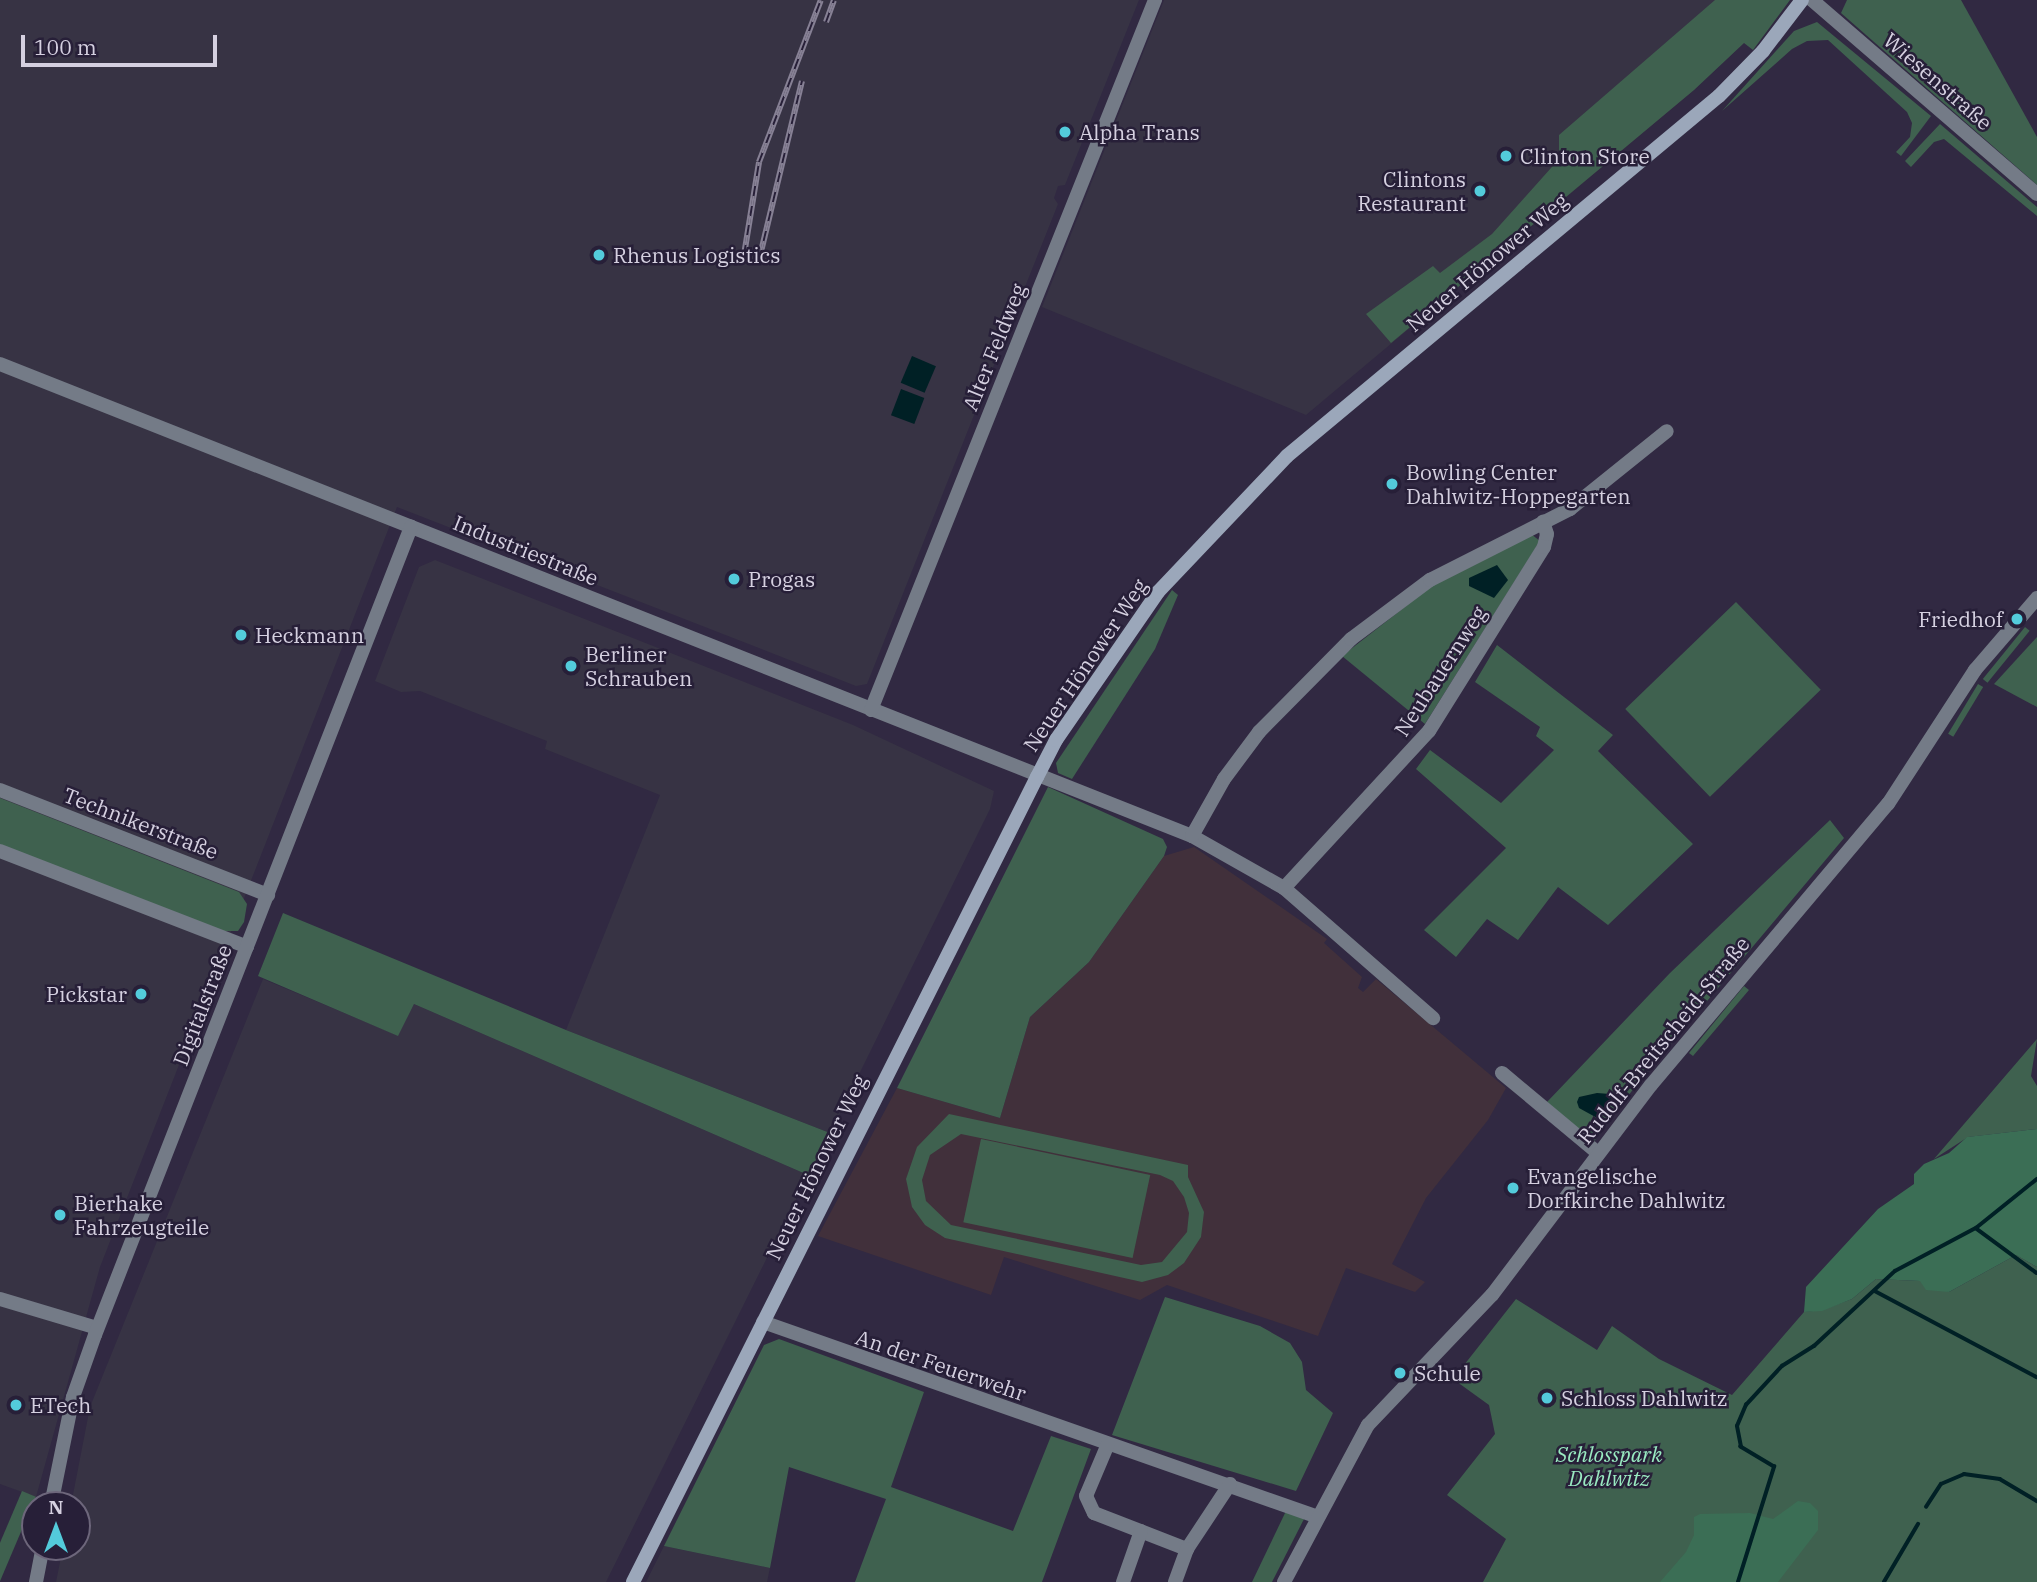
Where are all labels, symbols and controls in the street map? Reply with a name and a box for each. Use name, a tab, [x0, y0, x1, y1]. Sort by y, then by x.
scale bar	[24, 21, 220, 65]
street label: Wiesenstraße	[1878, 27, 1998, 135]
text: 100 m	[34, 33, 97, 61]
place label: Alpha Trans	[1079, 119, 1200, 145]
marker: Alpha Trans	[1057, 124, 1073, 140]
place label: Clinton Store	[1520, 143, 1650, 169]
marker: Clinton Store	[1498, 148, 1514, 164]
place label: Clintons Restaurant	[1357, 166, 1466, 216]
marker: Clintons Restaurant	[1472, 183, 1488, 199]
street label: Neuer Hönower Weg	[1401, 187, 1573, 337]
place label: Rhenus Logistics	[613, 242, 781, 268]
marker: Rhenus Logistics	[591, 247, 607, 263]
street label: Alter Feldweg	[957, 280, 1031, 414]
place label: Bowling Center Dahlwitz-Hoppegarten	[1406, 459, 1631, 509]
marker: Bowling Center Dahlwitz-Hoppegarten	[1384, 476, 1400, 492]
street label: Industriestraße	[450, 509, 602, 591]
place label: Progas	[748, 566, 815, 592]
marker: Progas	[726, 571, 742, 587]
street label: Neuer Hönower Weg	[1018, 574, 1152, 756]
street label: Neubauernweg	[1389, 601, 1491, 741]
place label: Friedhof	[1918, 606, 2003, 632]
marker: Friedhof	[2009, 611, 2025, 627]
place label: Heckmann	[255, 622, 364, 648]
marker: Heckmann	[233, 627, 249, 643]
place label: Berliner Schrauben	[585, 641, 692, 691]
marker: Berliner Schrauben	[563, 658, 579, 674]
street label: Technikerstraße	[60, 782, 222, 864]
street label: Rudolf-Breitscheid-Straße	[1572, 931, 1754, 1149]
street label: Digitalstraße	[167, 941, 237, 1069]
place label: Pickstar	[46, 981, 127, 1007]
marker: Pickstar	[133, 986, 149, 1002]
street label: Neuer Hönower Weg	[760, 1070, 872, 1264]
place label: Evangelische Dorfkirche Dahlwitz	[1527, 1163, 1725, 1213]
marker: Evangelische Dorfkirche Dahlwitz	[1505, 1180, 1521, 1196]
place label: Bierhake Fahrzeugteile	[74, 1190, 209, 1240]
marker: Bierhake Fahrzeugteile	[52, 1207, 68, 1223]
street label: An der Feuerwehr	[853, 1324, 1029, 1406]
place label: Schule	[1414, 1360, 1481, 1386]
marker: Schule	[1392, 1365, 1408, 1381]
place label: Schloss Dahlwitz	[1561, 1385, 1727, 1411]
marker: Schloss Dahlwitz	[1539, 1390, 1555, 1406]
place label: ETech	[30, 1392, 91, 1418]
marker: ETech	[8, 1397, 24, 1413]
park label: Schlosspark Dahlwitz	[1556, 1441, 1662, 1491]
north arrow	[21, 1491, 91, 1561]
text: N	[48, 1495, 64, 1519]

